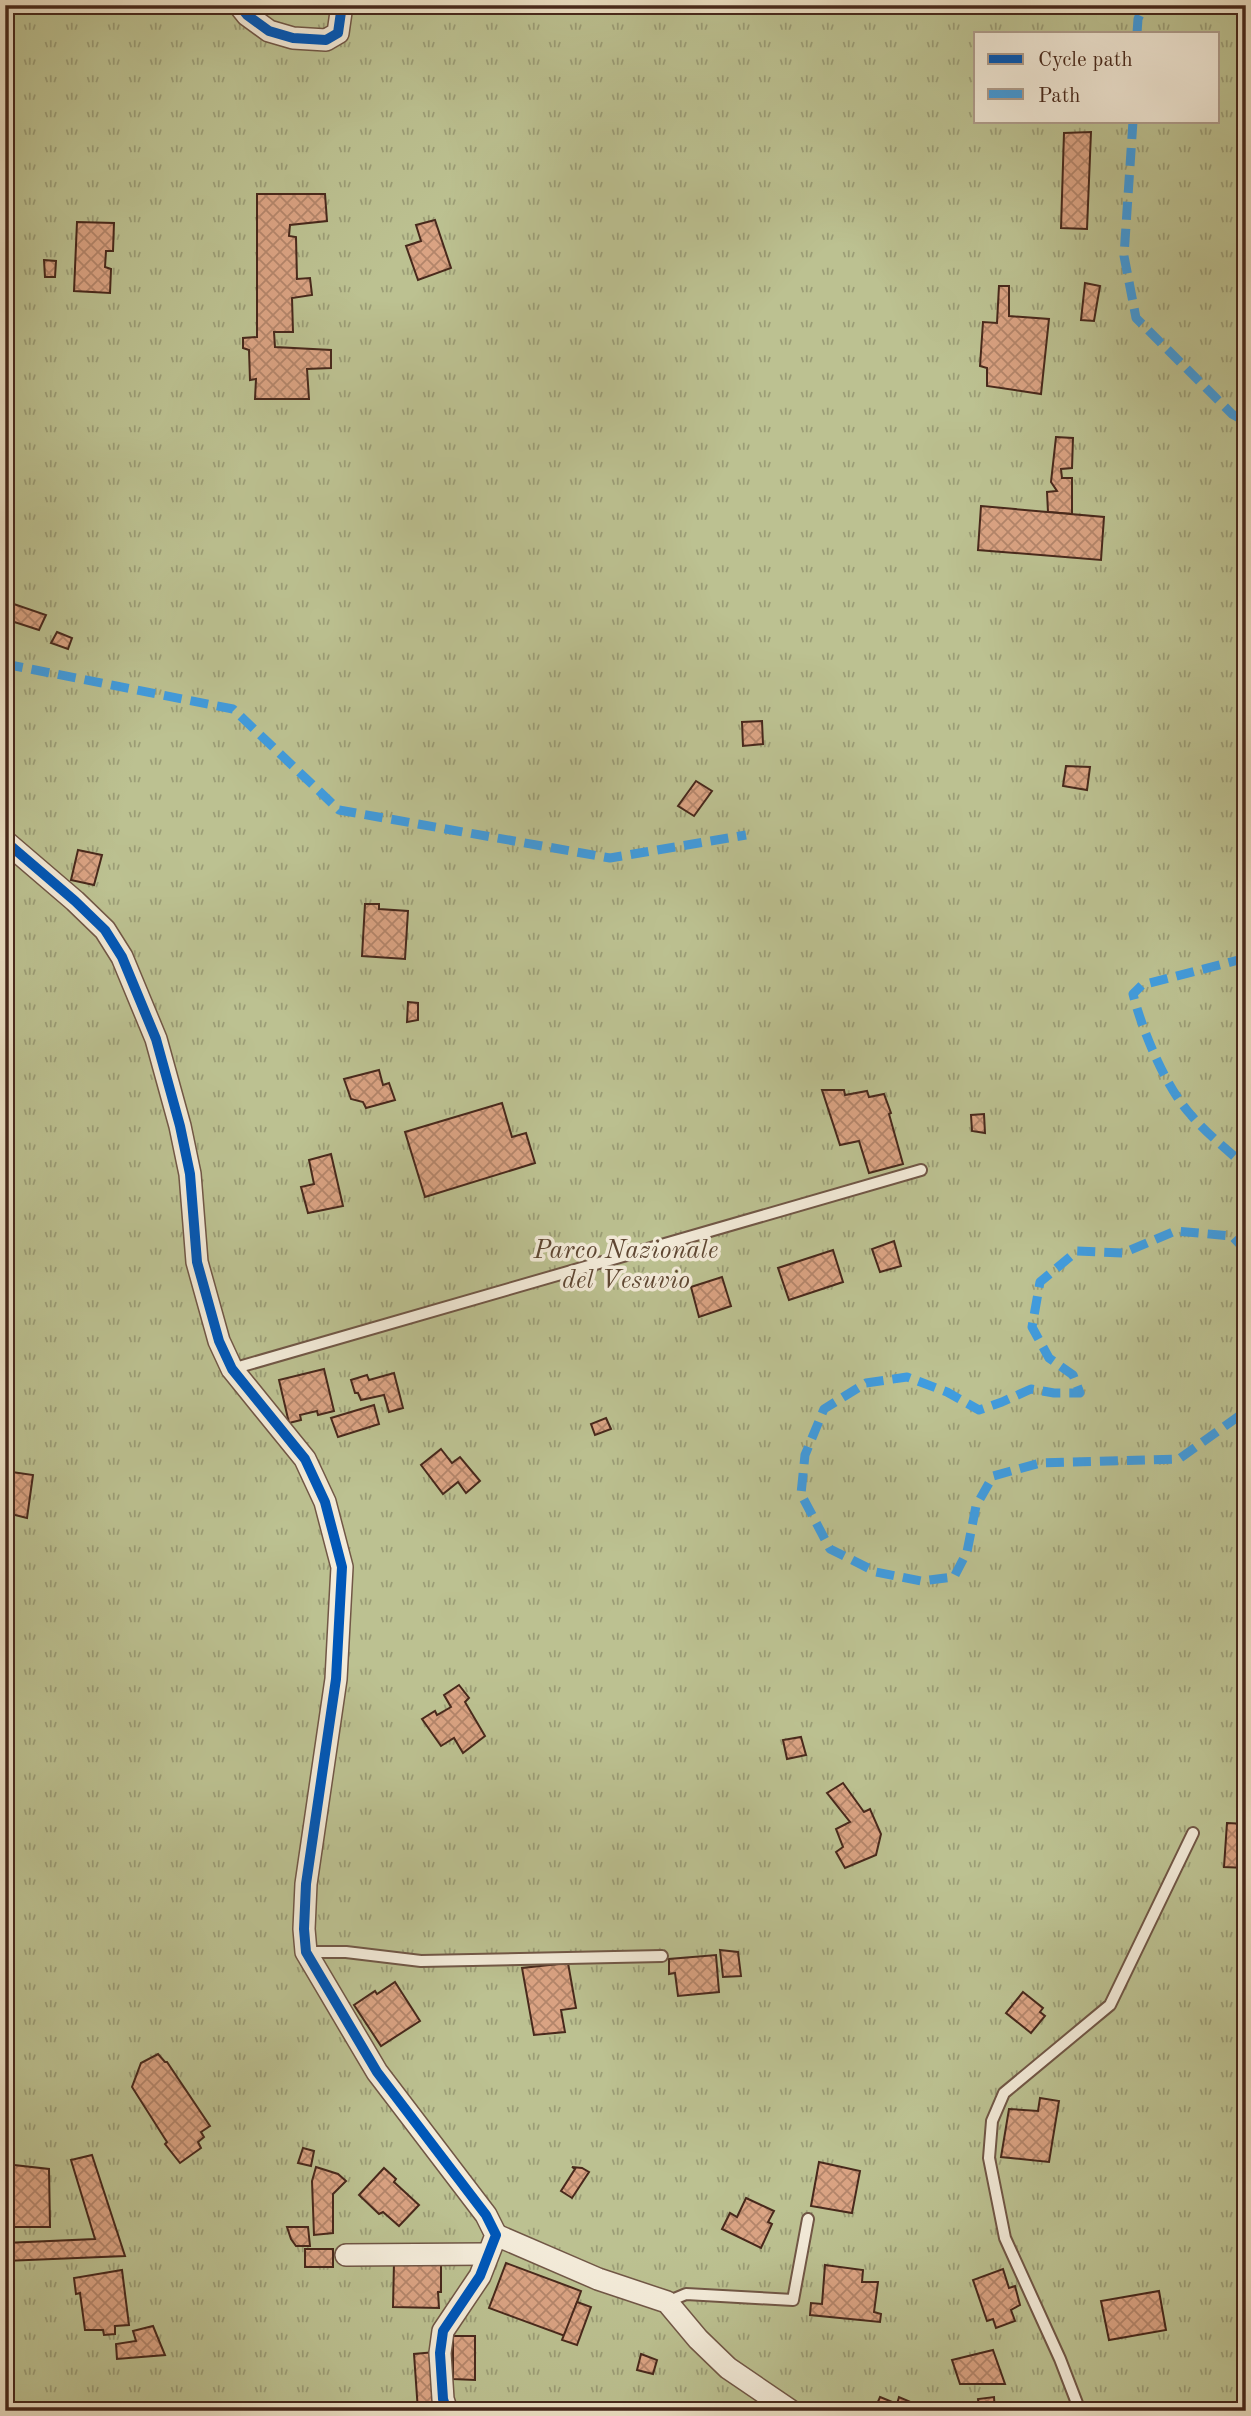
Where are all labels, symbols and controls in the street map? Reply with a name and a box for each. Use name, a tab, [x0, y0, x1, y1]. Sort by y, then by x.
legend	[974, 32, 1220, 122]
text: Cycle path	[1038, 50, 1133, 71]
text: Path	[1038, 86, 1081, 107]
park label: Parco Nazionale del Vesuvio	[533, 1238, 718, 1294]

